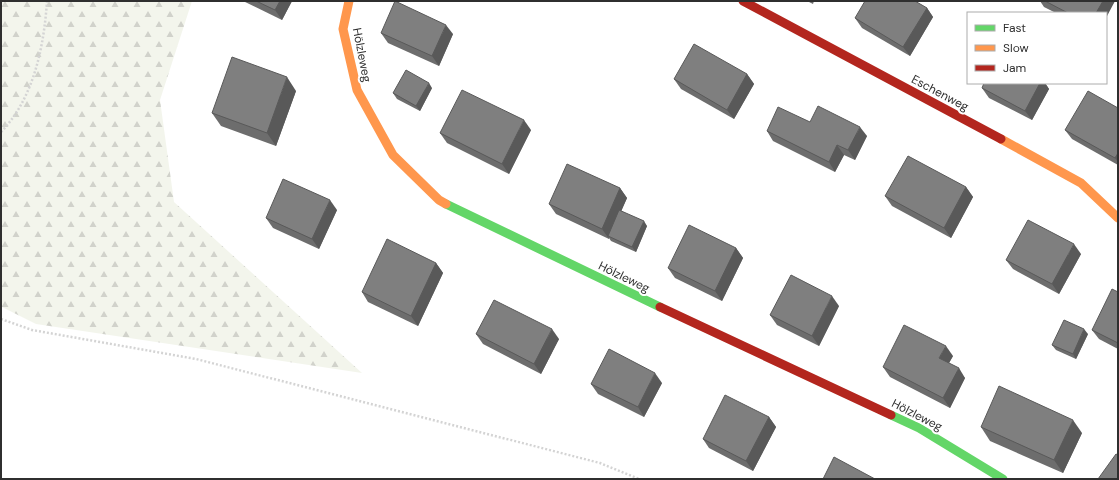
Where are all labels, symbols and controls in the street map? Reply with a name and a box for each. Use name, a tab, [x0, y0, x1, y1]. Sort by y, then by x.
legend	[967, 12, 1107, 84]
text: Fast	[1003, 20, 1026, 36]
street label: Hölzleweg	[349, 26, 375, 84]
text: Slow	[1003, 40, 1029, 56]
text: Jam	[1003, 60, 1026, 76]
street label: Eschenweg	[909, 71, 972, 115]
street label: Hölzleweg	[596, 258, 653, 296]
street label: Hölzleweg	[889, 395, 945, 435]

